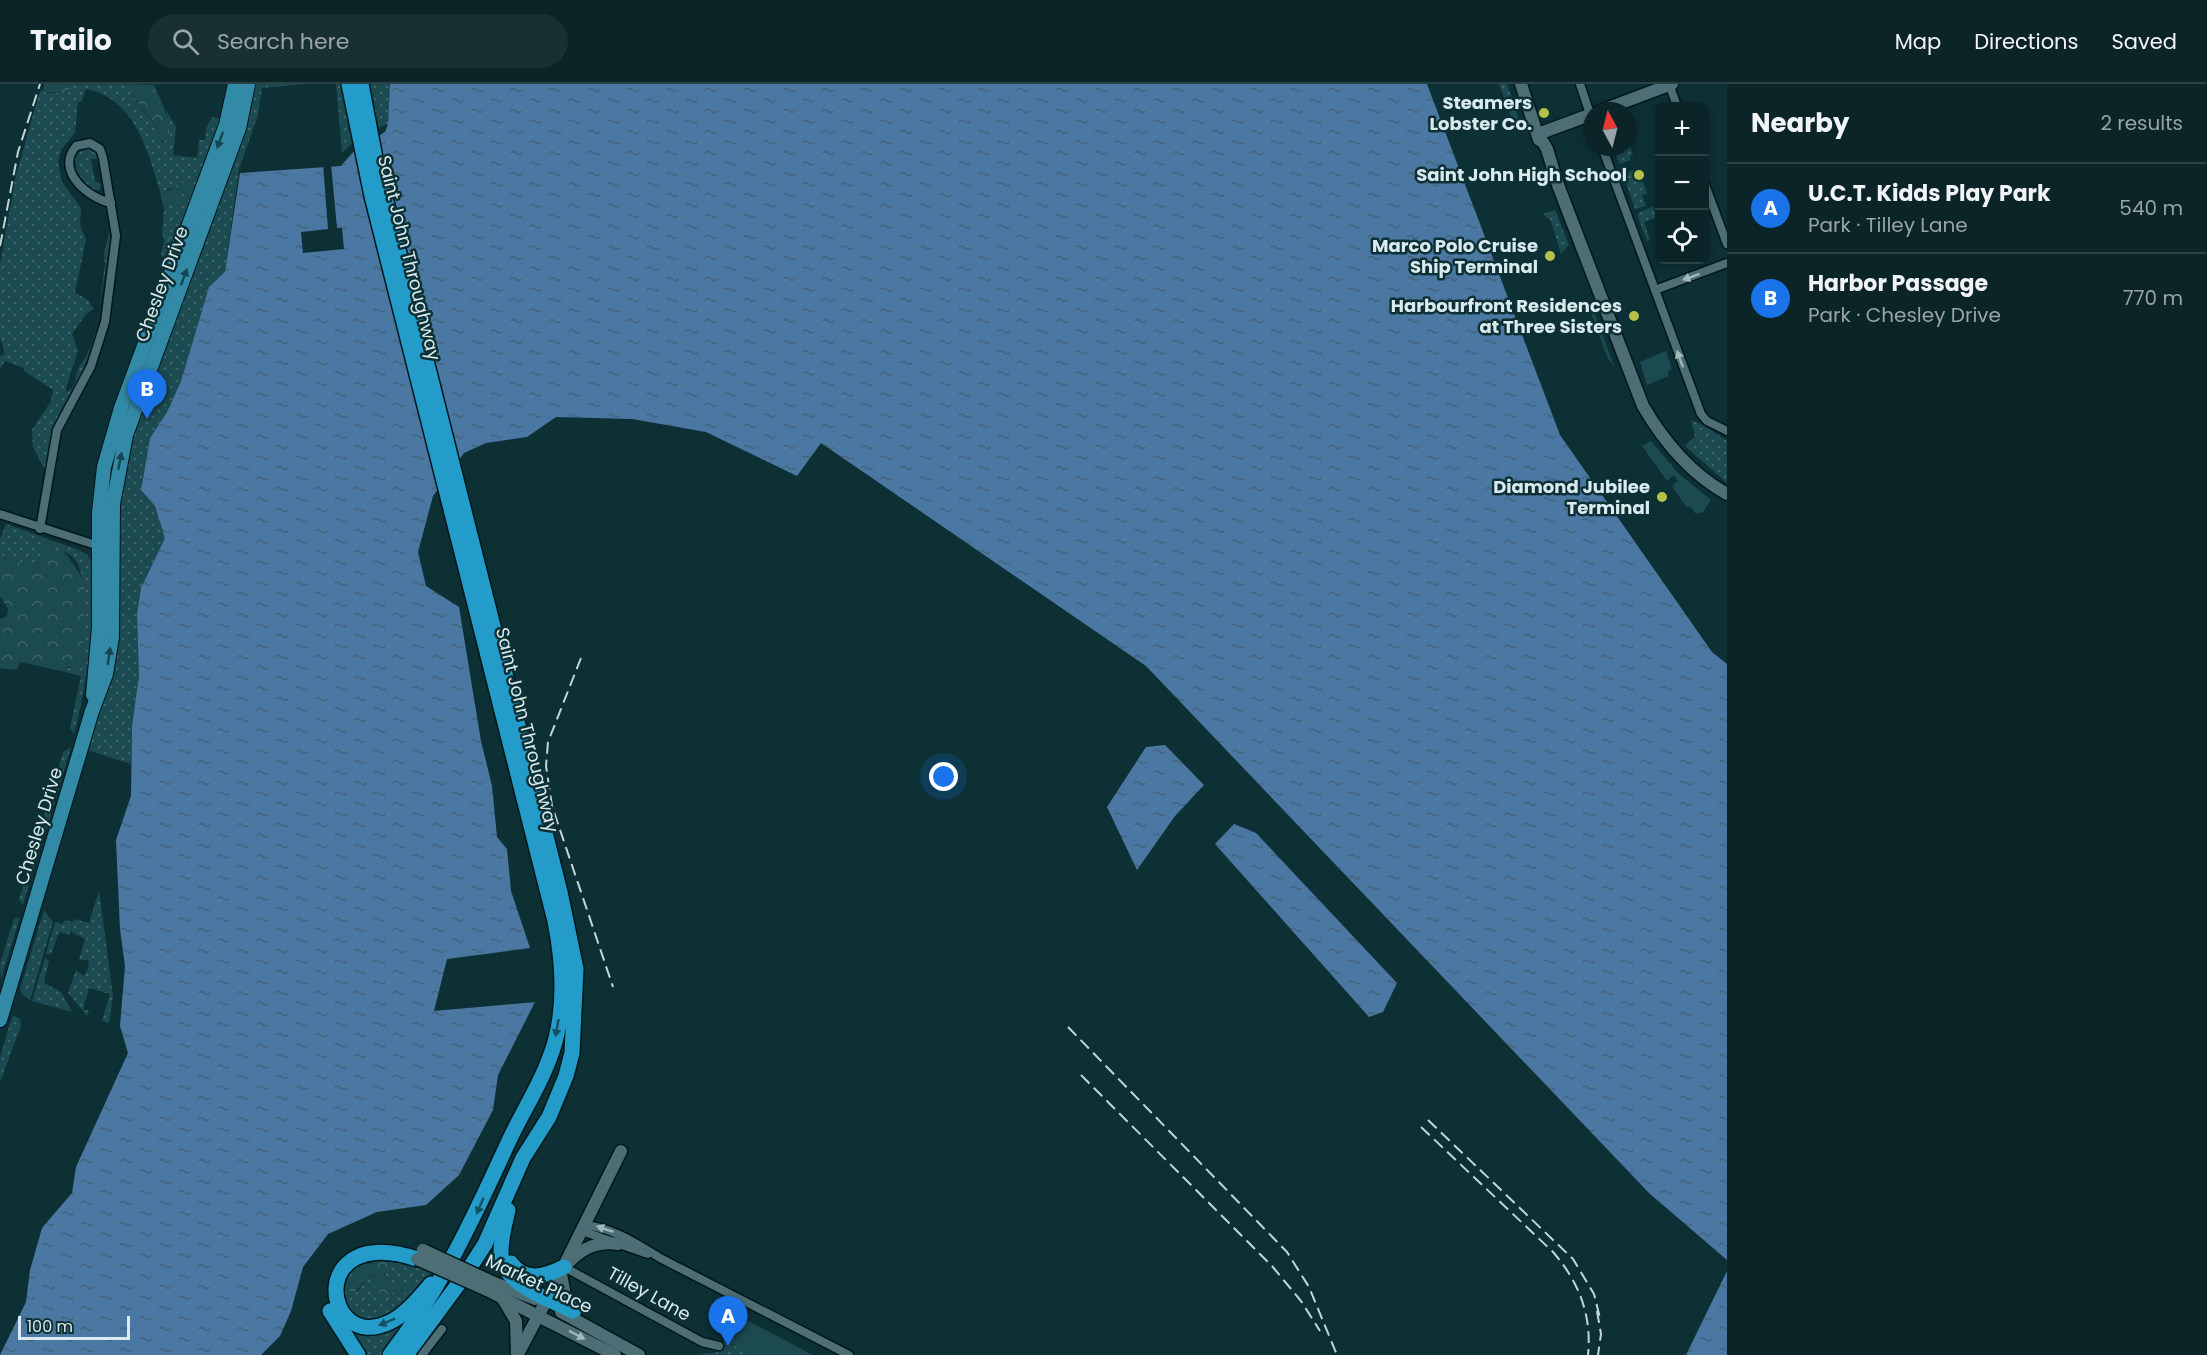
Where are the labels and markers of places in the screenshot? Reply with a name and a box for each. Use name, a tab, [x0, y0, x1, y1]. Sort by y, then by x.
place label: Steamers Lobster Co.	[1430, 90, 1532, 136]
marker: Steamers Lobster Co.	[1537, 106, 1551, 120]
place label: Saint John High School	[1416, 162, 1627, 187]
marker: Saint John High School	[1632, 168, 1646, 182]
place label: Marco Polo Cruise Ship Terminal	[1372, 233, 1538, 279]
marker: Marco Polo Cruise Ship Terminal	[1543, 249, 1557, 263]
place label: Harbourfront Residences at Three Sisters	[1391, 293, 1622, 339]
marker: Harbourfront Residences at Three Sisters	[1627, 309, 1641, 323]
pin: B	[128, 370, 166, 419]
place label: Diamond Jubilee Terminal	[1493, 474, 1650, 520]
marker: Diamond Jubilee Terminal	[1655, 490, 1669, 504]
pin: A	[708, 1296, 748, 1346]

